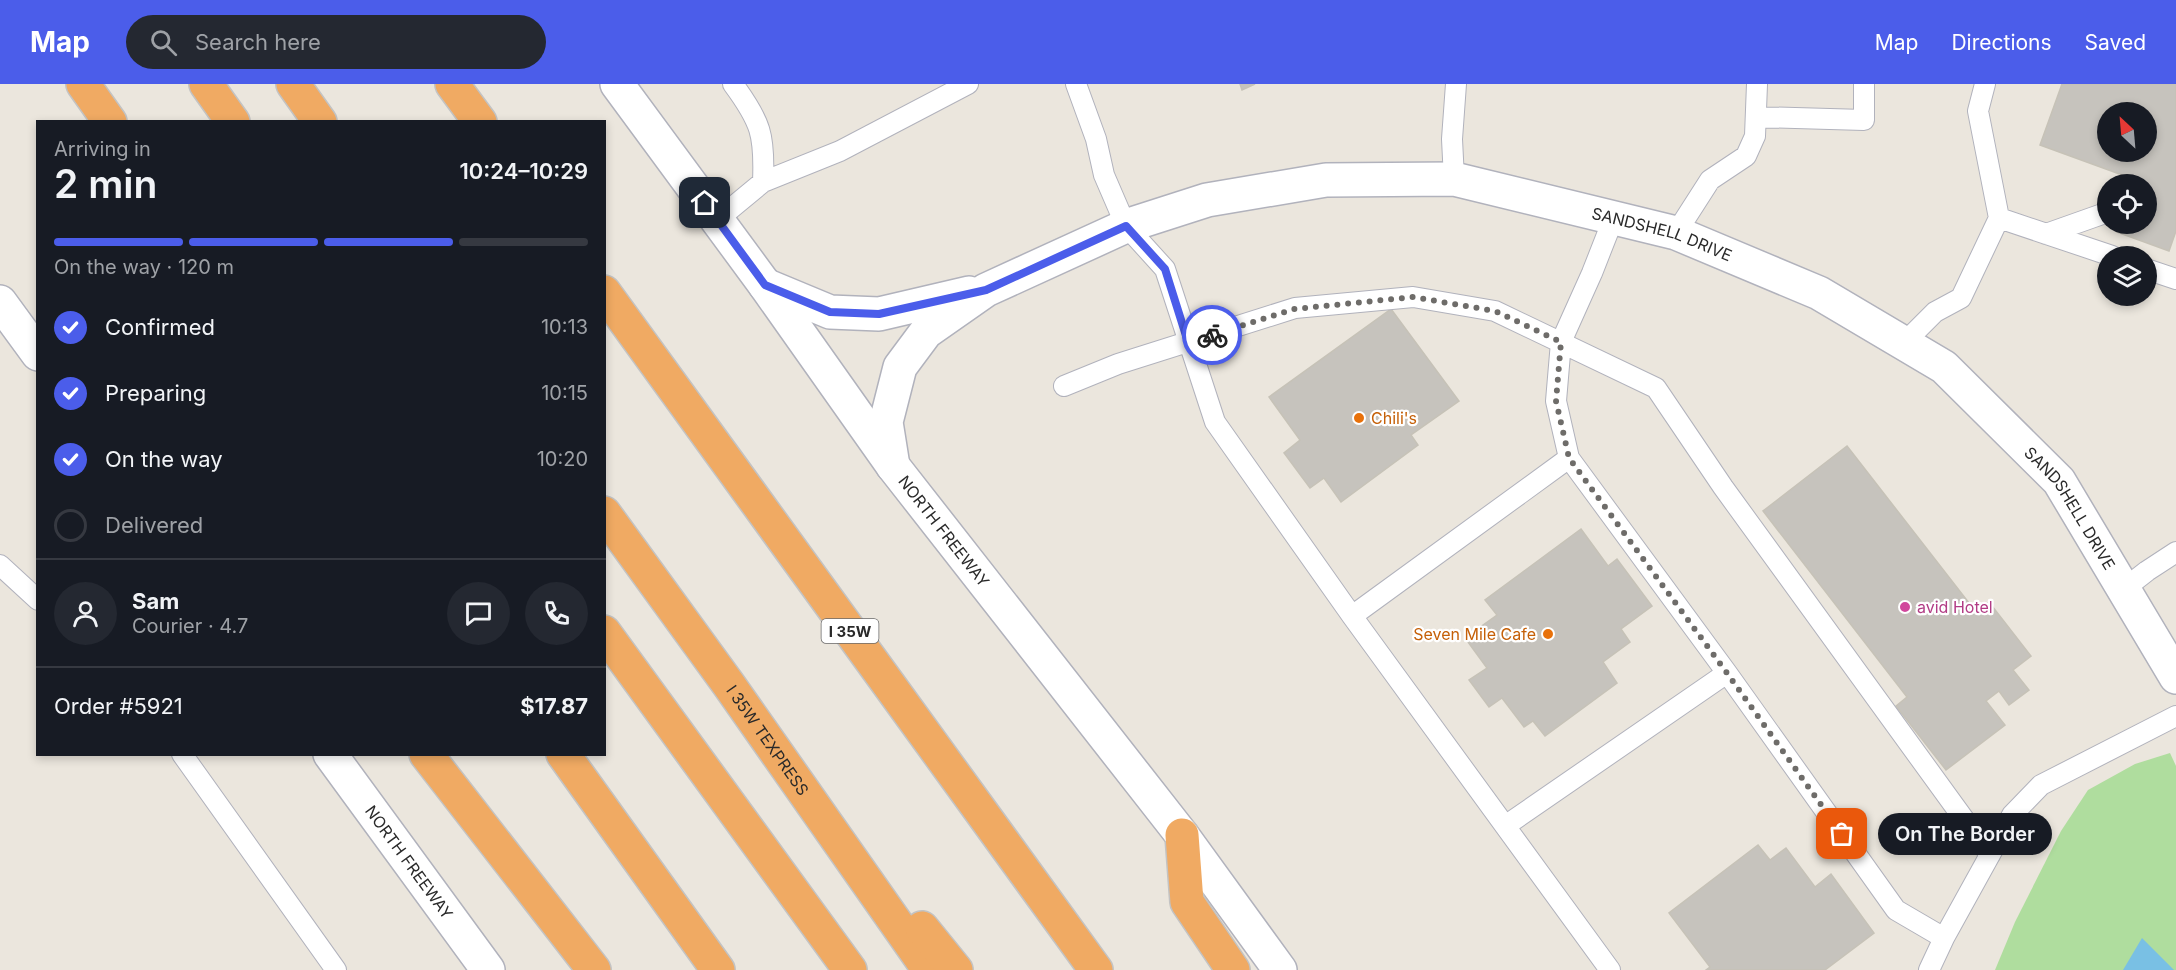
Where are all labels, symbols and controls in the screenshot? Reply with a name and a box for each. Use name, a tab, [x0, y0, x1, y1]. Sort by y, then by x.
search box	[126, 15, 546, 69]
text: Map	[30, 25, 90, 59]
icon: search	[147, 26, 180, 59]
text: Search here	[195, 29, 321, 55]
text: Map	[1875, 30, 1918, 55]
text: Directions	[1951, 30, 2052, 55]
text: Saved	[2085, 30, 2146, 55]
north arrow	[2097, 102, 2157, 162]
map controls	[2097, 102, 2157, 306]
text: Arriving in	[54, 137, 151, 161]
text: 10:24–10:29	[460, 158, 588, 184]
text: 2 min	[54, 160, 157, 207]
button: locate	[2097, 174, 2157, 234]
pin	[679, 177, 730, 228]
icon: home	[688, 186, 721, 219]
street label: SANDSHELL DRIVE	[1590, 203, 1735, 265]
button: layers	[2097, 246, 2157, 306]
text: On the way · 120 m	[54, 255, 234, 279]
courier	[1182, 305, 1242, 365]
icon: check	[54, 311, 87, 344]
text: Confirmed	[105, 314, 215, 340]
text: 10:13	[541, 315, 588, 339]
icon: bike	[1196, 319, 1229, 352]
icon: check	[54, 377, 87, 410]
text: Preparing	[105, 380, 206, 406]
text: 10:15	[541, 381, 588, 405]
place label: Chili's	[1371, 408, 1417, 428]
marker: Chili's	[1352, 411, 1366, 425]
street label: SANDSHELL DRIVE	[2020, 442, 2120, 573]
icon: check	[54, 443, 87, 476]
text: On the way	[105, 446, 223, 472]
text: 10:20	[537, 447, 588, 471]
street label: NORTH FREEWAY	[894, 471, 994, 591]
text: Delivered	[105, 512, 203, 538]
button: person	[54, 582, 117, 645]
button: chat	[447, 582, 510, 645]
button: phone	[525, 582, 588, 645]
text: Sam	[132, 588, 179, 614]
place label: avid Hotel	[1917, 597, 1993, 617]
marker: avid Hotel	[1898, 600, 1912, 614]
text: Courier · 4.7	[132, 614, 248, 638]
road number: I 35W	[822, 619, 878, 643]
place label: Seven Mile Cafe	[1413, 624, 1536, 644]
marker: Seven Mile Cafe	[1541, 627, 1555, 641]
street label: I 35W TEXPRESS	[722, 681, 813, 799]
text: Order #5921	[54, 693, 183, 719]
text: $17.87	[520, 693, 588, 719]
street label: NORTH FREEWAY	[361, 801, 457, 923]
pin	[1816, 808, 1867, 859]
callout: On The Border	[1878, 813, 2052, 855]
icon: bag	[1825, 817, 1858, 850]
text: On The Border	[1895, 822, 2035, 846]

